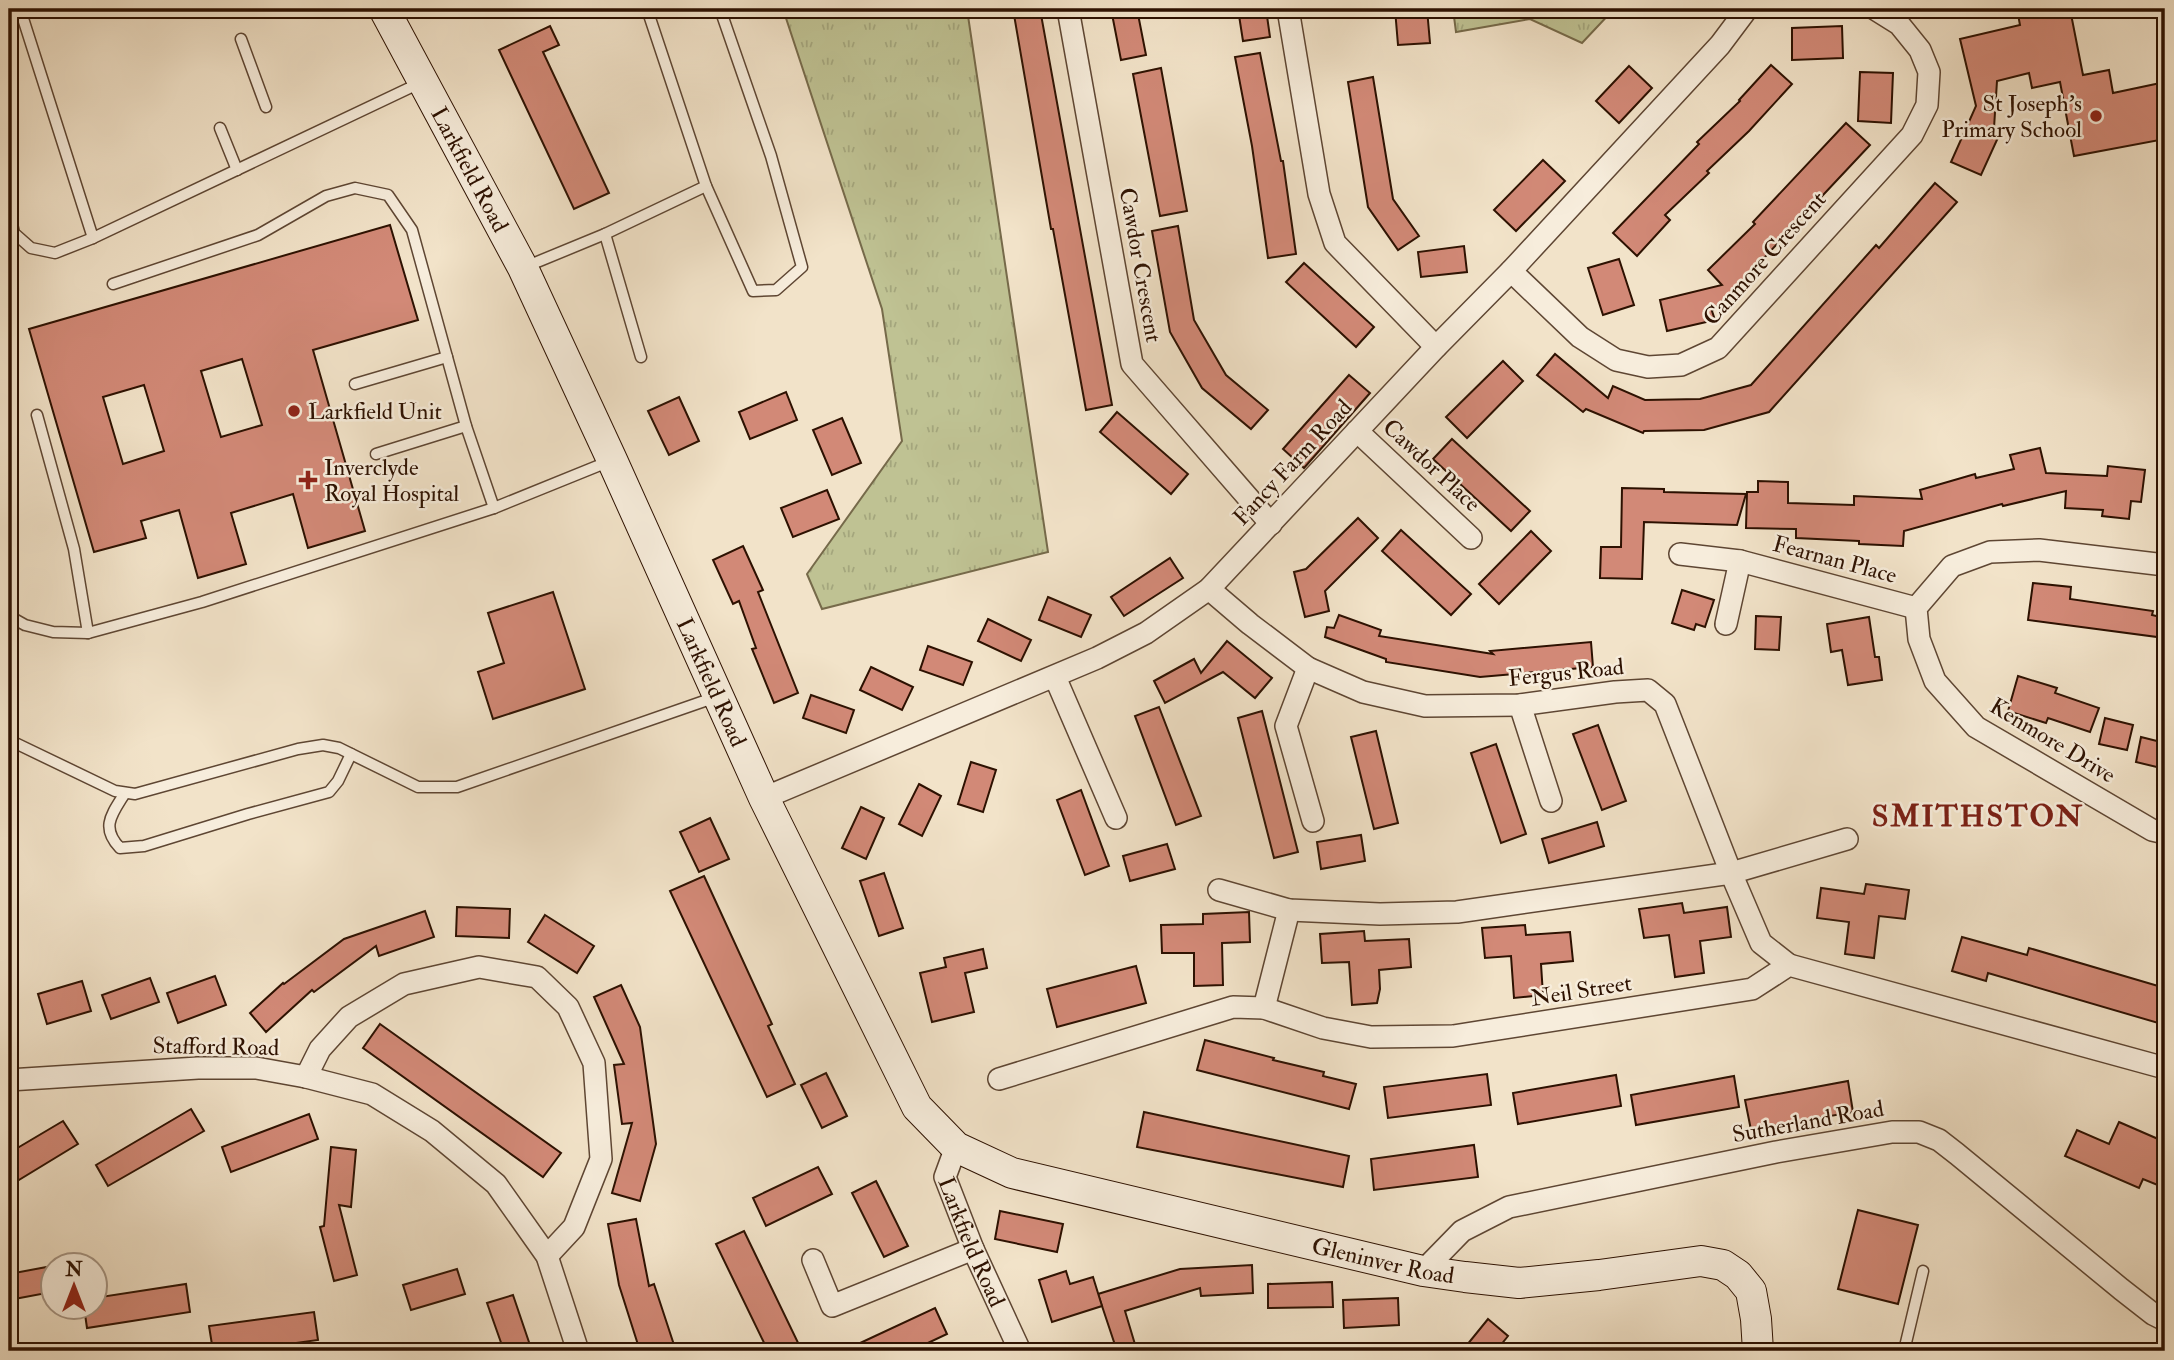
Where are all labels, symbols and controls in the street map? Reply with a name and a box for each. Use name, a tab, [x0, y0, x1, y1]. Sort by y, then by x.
place label: St Joseph's Primary School	[1941, 89, 2082, 144]
street label: Larkfield Road	[424, 102, 515, 237]
marker: St Joseph's Primary School	[2088, 108, 2104, 124]
street label: Canmore Crescent	[1697, 185, 1832, 331]
street label: Cawdor Crescent	[1113, 186, 1168, 345]
street label: Fancy Farm Road	[1227, 393, 1358, 531]
place label: Larkfield Unit	[308, 397, 442, 426]
marker: Larkfield Unit	[286, 403, 302, 419]
street label: Cawdor Place	[1377, 413, 1487, 518]
place label: Inverclyde Royal Hospital	[324, 453, 459, 509]
marker: Inverclyde Royal Hospital	[298, 470, 318, 490]
street label: Fearnan Place	[1770, 529, 1900, 590]
street label: Larkfield Road	[670, 613, 753, 751]
street label: Fergus Road	[1507, 652, 1625, 693]
street label: Kenmore Drive	[1985, 692, 2121, 790]
district label: SMITHSTON	[1872, 798, 2084, 835]
street label: Neil Street	[1528, 968, 1634, 1013]
street label: Stafford Road	[152, 1031, 280, 1062]
street label: Sutherland Road	[1730, 1094, 1886, 1149]
street label: Larkfield Road	[931, 1173, 1012, 1311]
street label: Gleninver Road	[1309, 1231, 1456, 1290]
north arrow	[38, 1252, 108, 1322]
text: N	[64, 1258, 83, 1282]

